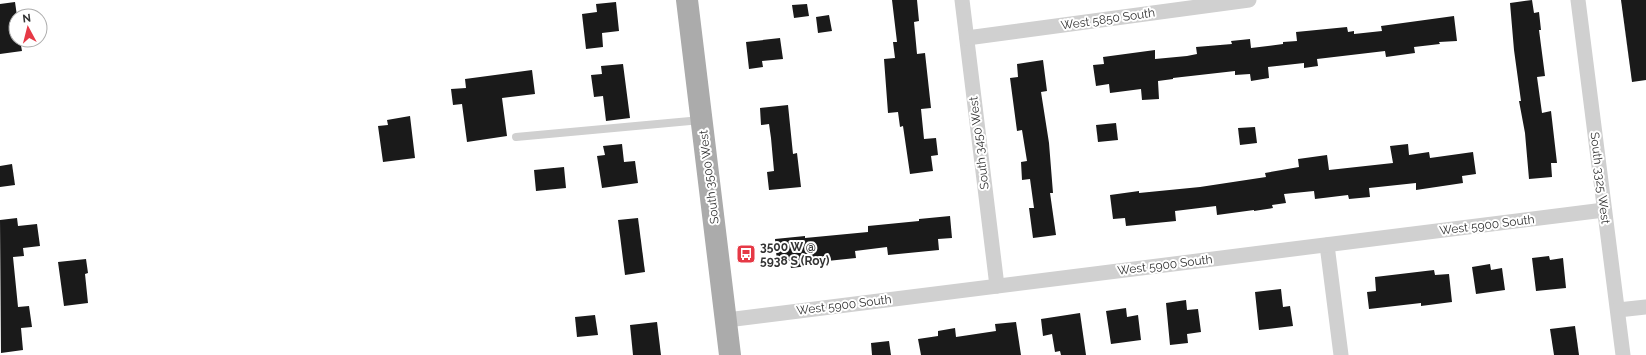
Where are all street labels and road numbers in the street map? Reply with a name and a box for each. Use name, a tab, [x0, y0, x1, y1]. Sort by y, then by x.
street label: West 5850 South	[1060, 5, 1156, 33]
street label: South 3450 West	[966, 96, 992, 190]
street label: South 3500 West	[696, 129, 722, 225]
street label: South 3325 West	[1587, 131, 1613, 225]
street label: West 5900 South	[1439, 212, 1535, 238]
street label: West 5900 South	[1117, 252, 1213, 278]
street label: West 5900 South	[796, 292, 892, 318]

